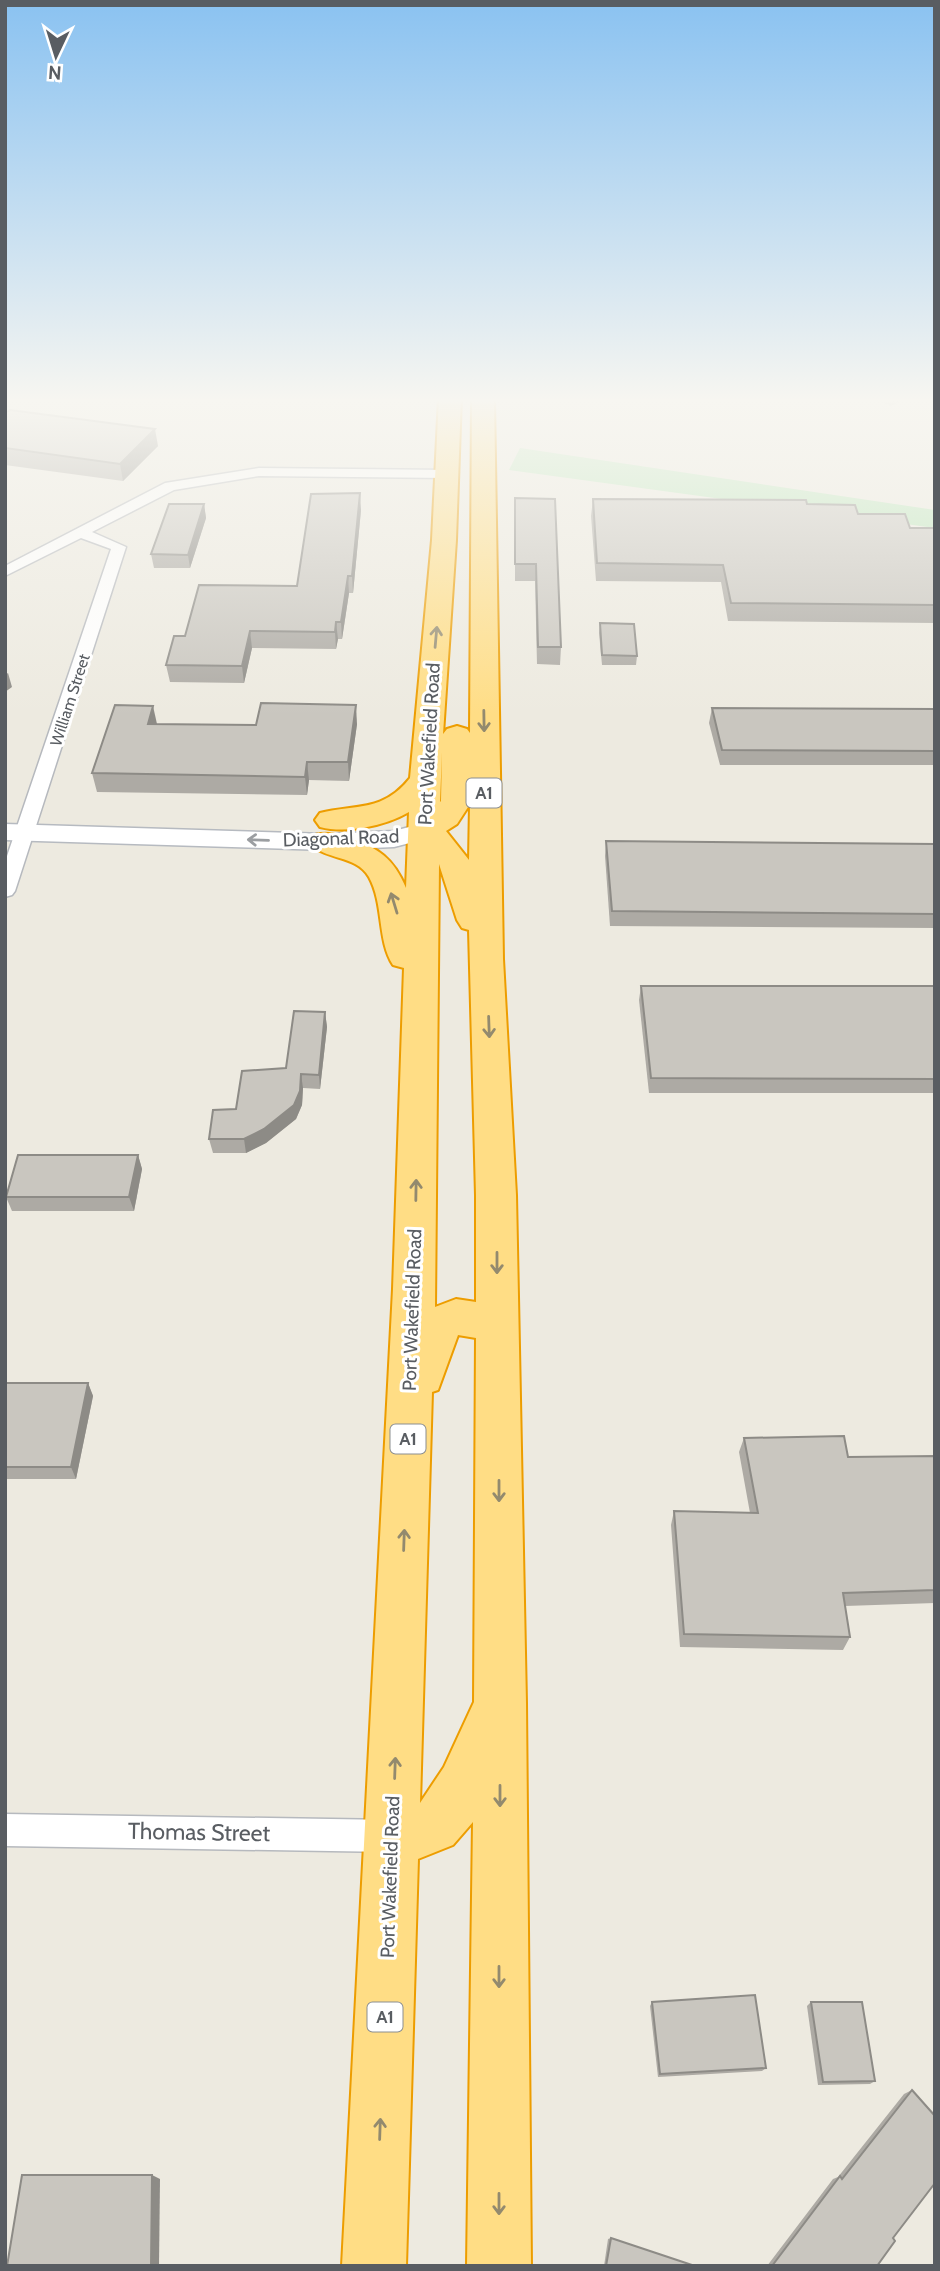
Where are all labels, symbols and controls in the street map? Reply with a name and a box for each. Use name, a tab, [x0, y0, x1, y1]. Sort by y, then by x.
north arrow	[21, 21, 91, 91]
text: N	[47, 61, 62, 84]
one-way arrow	[430, 627, 443, 649]
street label: William Street	[46, 651, 94, 749]
street label: Port Wakefield Road	[413, 662, 445, 826]
one-way arrow	[477, 709, 491, 732]
road number: A1	[466, 778, 502, 808]
street label: Diagonal Road	[282, 824, 400, 852]
one-way arrow	[247, 833, 270, 846]
one-way arrow	[386, 892, 399, 914]
one-way arrow	[483, 1015, 496, 1038]
one-way arrow	[409, 1179, 423, 1202]
street label: Port Wakefield Road	[398, 1228, 426, 1392]
one-way arrow	[490, 1251, 504, 1274]
road number: A1	[390, 1424, 426, 1454]
one-way arrow	[492, 1479, 505, 1502]
one-way arrow	[397, 1529, 410, 1552]
one-way arrow	[388, 1756, 401, 1779]
one-way arrow	[493, 1784, 507, 1807]
street label: Port Wakefield Road	[376, 1795, 404, 1959]
street label: Thomas Street	[128, 1817, 271, 1847]
one-way arrow	[492, 1965, 506, 1988]
road number: A1	[368, 2003, 402, 2032]
one-way arrow	[373, 2118, 386, 2141]
one-way arrow	[492, 2192, 506, 2215]

